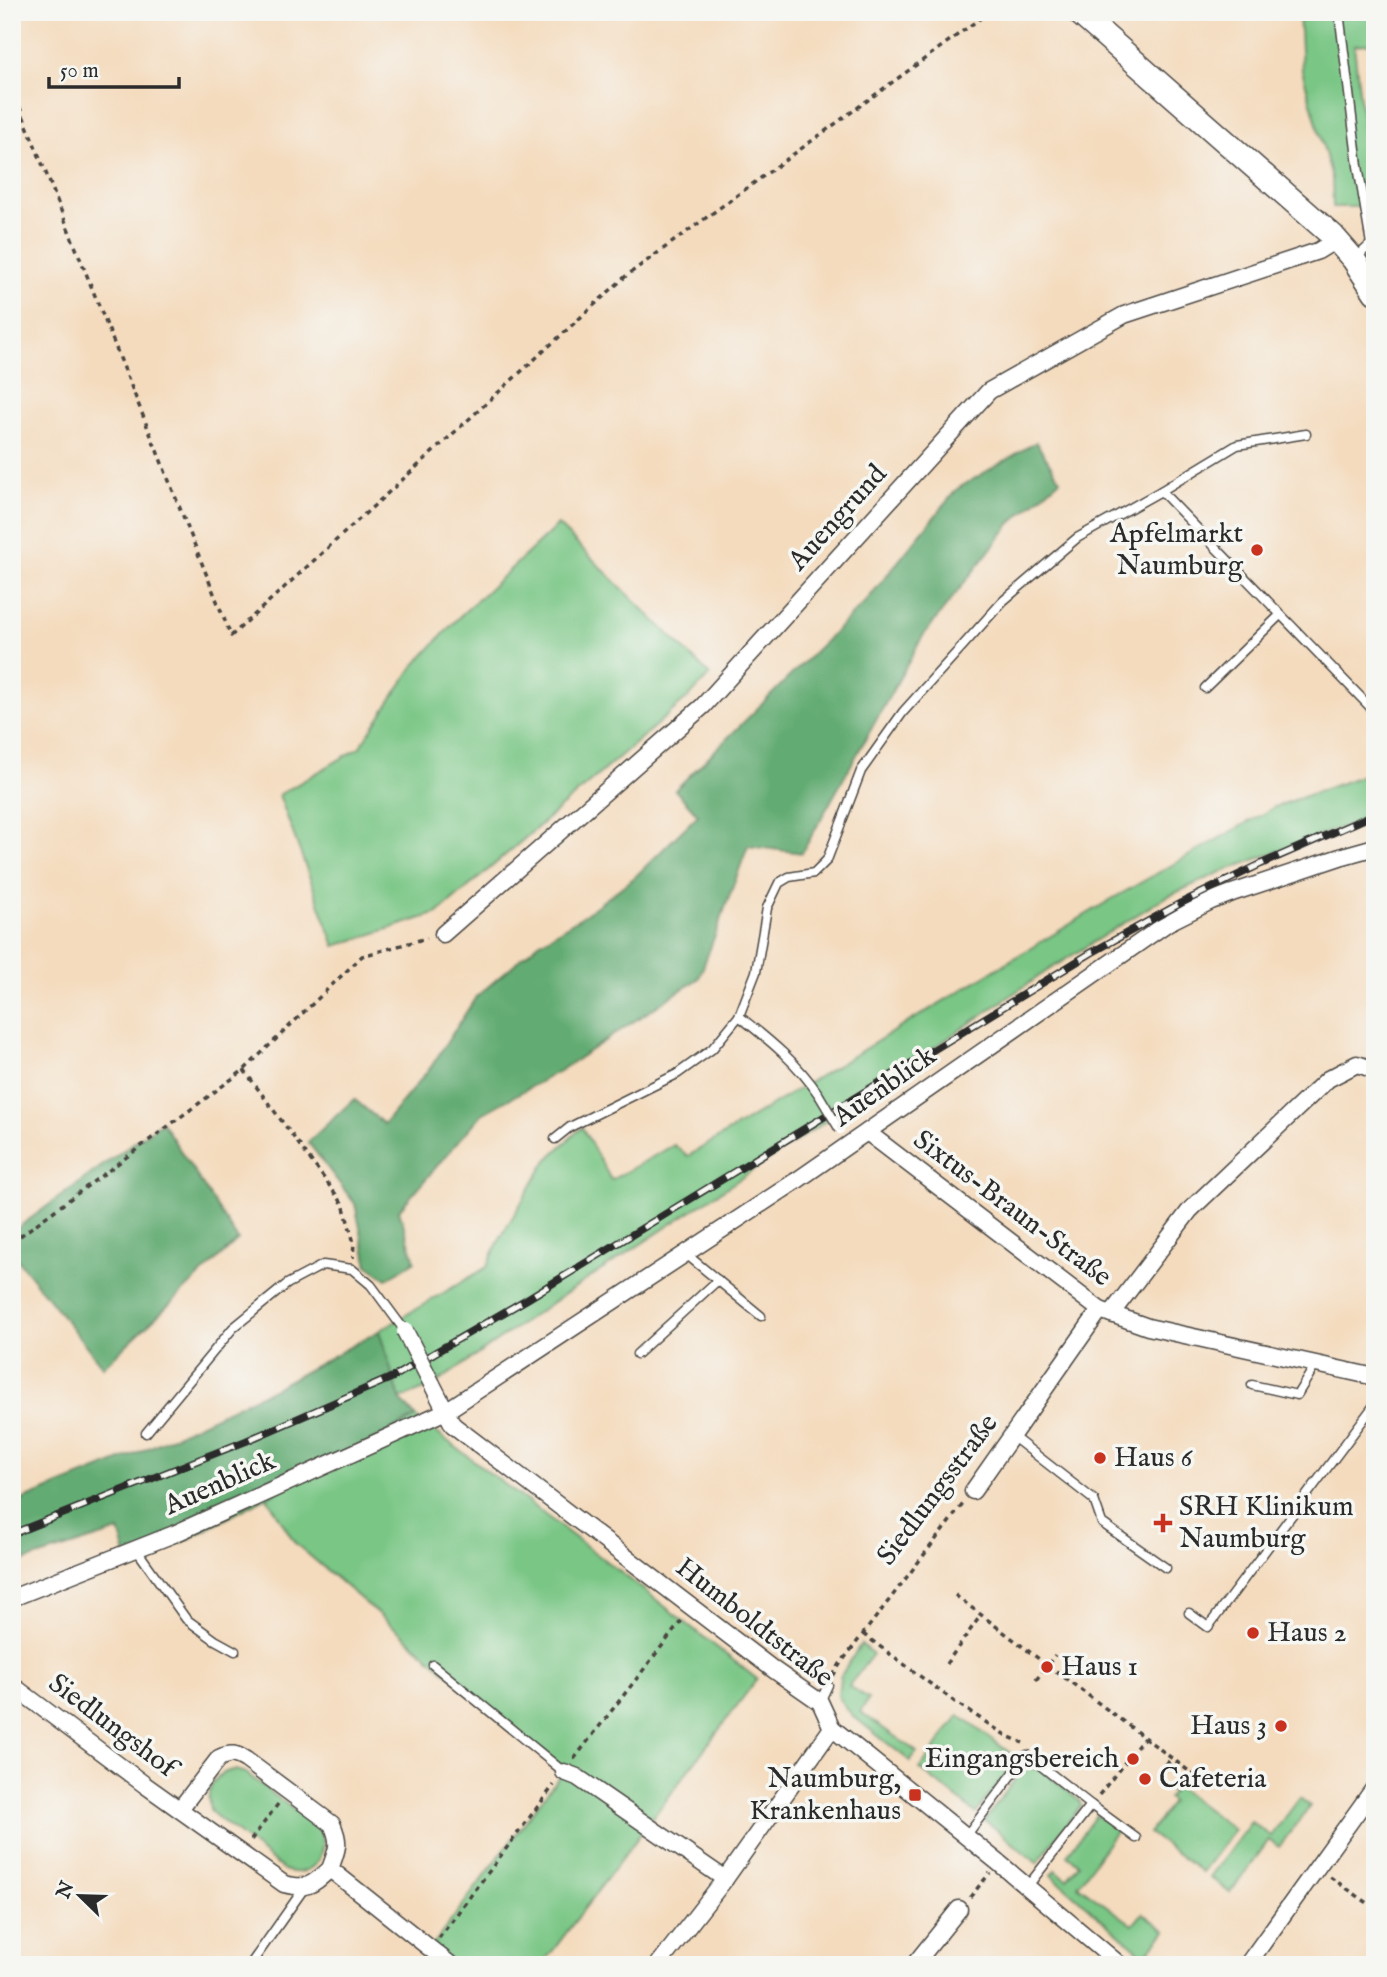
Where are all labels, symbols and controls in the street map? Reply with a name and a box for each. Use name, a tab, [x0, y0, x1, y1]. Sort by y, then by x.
scale bar	[49, 46, 178, 90]
text: 50 m	[60, 58, 99, 85]
street label: Auengrund	[780, 458, 895, 579]
place label: Apfelmarkt Naumburg	[1109, 517, 1244, 584]
marker: Apfelmarkt Naumburg	[1249, 542, 1265, 558]
street label: Auenblick	[826, 1038, 944, 1136]
street label: Sixtus-Braun-Straße	[906, 1123, 1118, 1295]
street label: Siedlungsstraße	[870, 1407, 1006, 1573]
place label: Haus 6	[1114, 1441, 1194, 1476]
street label: Auenblick	[158, 1444, 282, 1524]
marker: Haus 6	[1092, 1450, 1108, 1466]
place label: SRH Klinikum Naumburg	[1179, 1490, 1354, 1557]
marker: SRH Klinikum Naumburg	[1153, 1513, 1173, 1533]
street label: Humboldtstraße	[668, 1550, 840, 1696]
place label: Haus 2	[1267, 1616, 1347, 1651]
marker: Haus 2	[1245, 1625, 1261, 1641]
place label: Haus 1	[1061, 1650, 1138, 1685]
marker: Haus 1	[1039, 1659, 1055, 1675]
street label: Siedlungshof	[41, 1666, 187, 1788]
place label: Haus 3	[1190, 1709, 1267, 1744]
marker: Haus 3	[1273, 1718, 1289, 1734]
place label: Eingangsbereich	[925, 1742, 1119, 1777]
marker: Eingangsbereich	[1125, 1751, 1141, 1767]
place label: Naumburg, Krankenhaus	[750, 1762, 901, 1829]
place label: Cafeteria	[1159, 1762, 1267, 1797]
marker: Cafeteria	[1137, 1771, 1153, 1787]
marker: Naumburg, Krankenhaus	[907, 1787, 923, 1803]
north arrow	[46, 1862, 116, 1932]
text: N	[52, 1877, 81, 1903]

